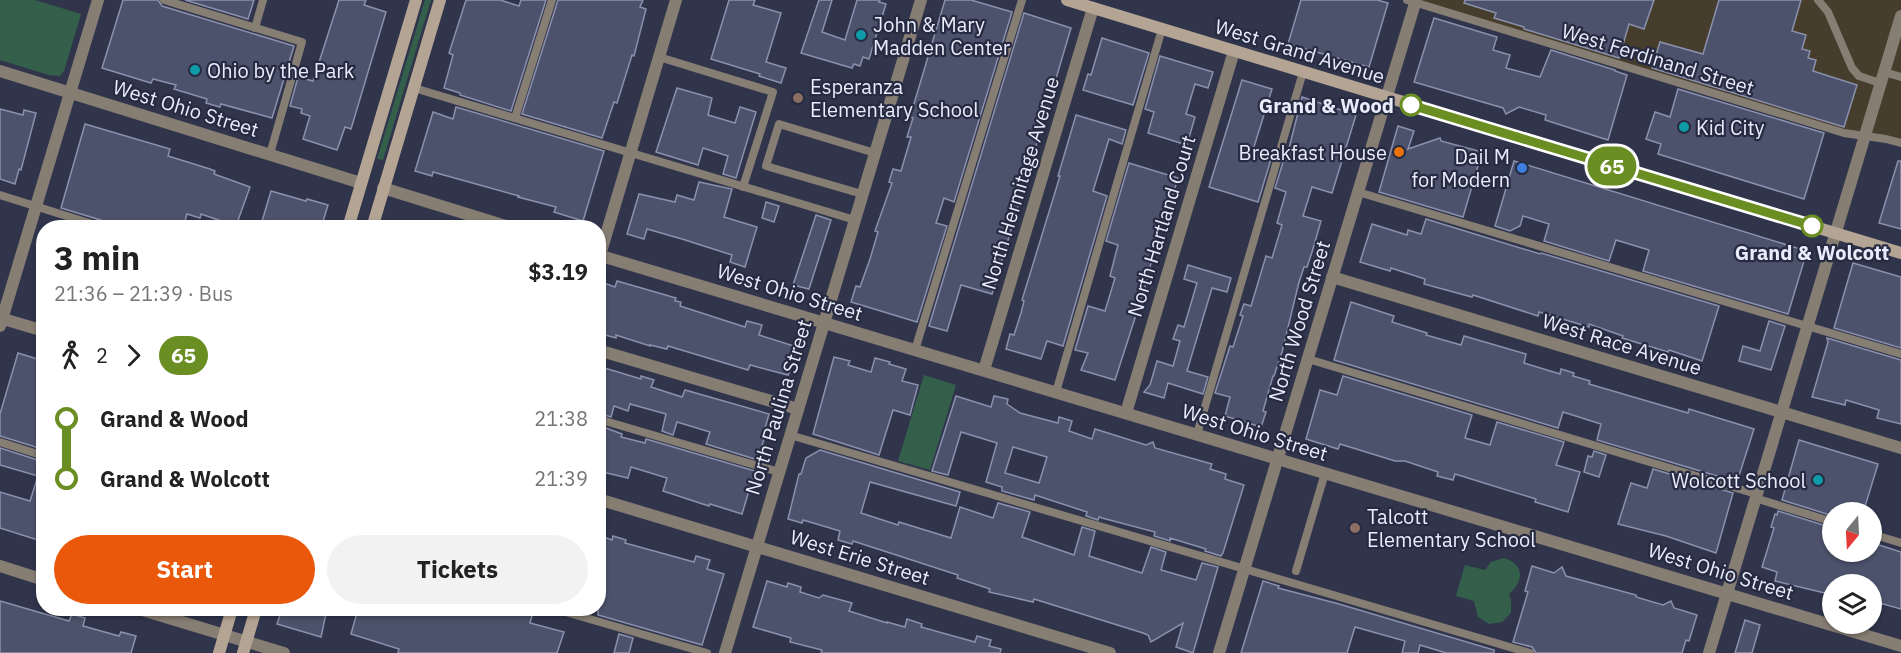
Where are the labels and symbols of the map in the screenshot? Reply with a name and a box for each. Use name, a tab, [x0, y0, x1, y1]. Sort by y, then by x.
place label: John & Mary Madden Center	[873, 11, 1010, 61]
street label: West Grand Avenue	[1212, 12, 1388, 90]
street label: West Ferdinand Street	[1558, 17, 1758, 101]
marker: John & Mary Madden Center	[854, 28, 868, 42]
place label: Ohio by the Park	[207, 57, 355, 84]
marker: Ohio by the Park	[188, 63, 202, 77]
street label: West Ohio Street	[110, 73, 262, 143]
place label: Esperanza Elementary School	[810, 73, 979, 123]
street label: North Hermitage Avenue	[975, 73, 1065, 293]
marker: Esperanza Elementary School	[791, 91, 805, 105]
place label: Grand & Wood	[1259, 92, 1394, 119]
marker: Grand & Wood	[1400, 94, 1422, 116]
place label: Kid City	[1696, 114, 1764, 141]
marker: Kid City	[1677, 120, 1691, 134]
street label: North Hartland Court	[1121, 132, 1201, 320]
place label: Breakfast House	[1239, 139, 1387, 166]
place label: Dail M for Modern	[1412, 143, 1510, 193]
marker: Breakfast House	[1392, 145, 1406, 159]
line badge: 65	[1585, 146, 1639, 186]
marker: Dail M for Modern	[1515, 161, 1529, 175]
marker: Grand & Wolcott	[1801, 215, 1823, 237]
street label: North Wood Street	[1262, 237, 1336, 405]
place label: Grand & Wolcott	[1735, 239, 1889, 266]
street label: West Ohio Street	[714, 257, 866, 327]
street label: West Race Avenue	[1539, 307, 1705, 381]
street label: North Paulina Street	[739, 316, 817, 498]
street label: West Ohio Street	[1179, 397, 1331, 467]
place label: Wolcott School	[1671, 467, 1806, 494]
marker: Wolcott School	[1811, 473, 1825, 487]
north arrow	[1822, 502, 1882, 562]
place label: Talcott Elementary School	[1367, 503, 1536, 553]
marker: Talcott Elementary School	[1348, 521, 1362, 535]
street label: West Erie Street	[787, 523, 933, 591]
street label: West Ohio Street	[1645, 536, 1797, 606]

